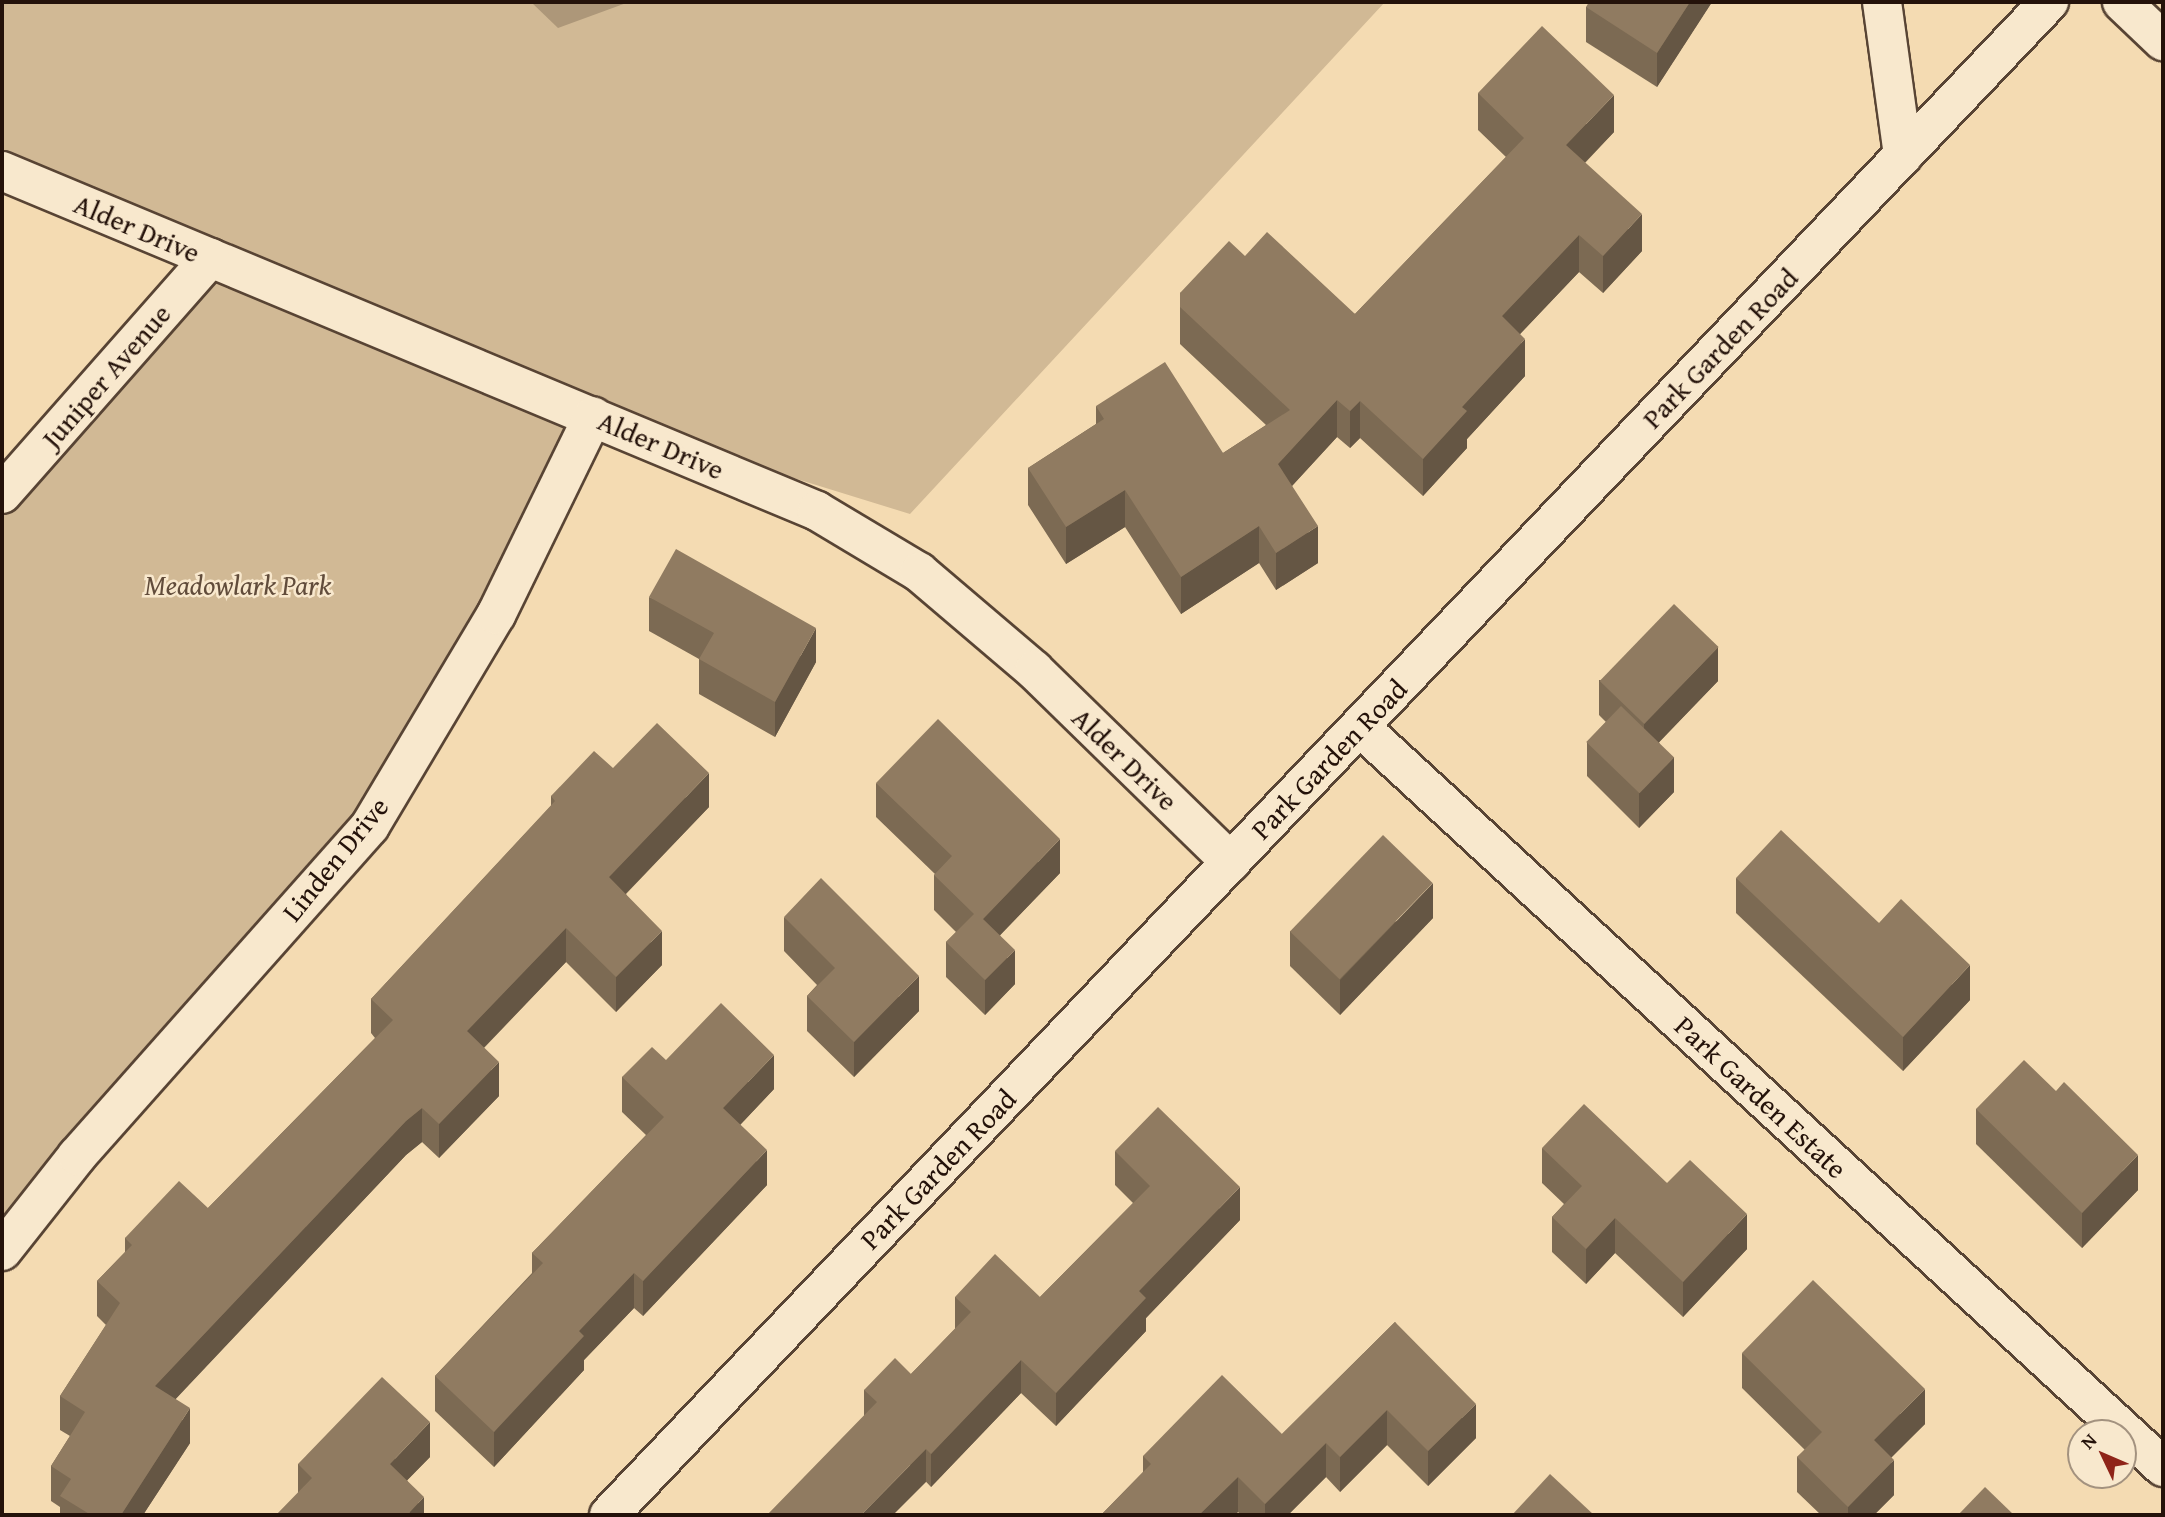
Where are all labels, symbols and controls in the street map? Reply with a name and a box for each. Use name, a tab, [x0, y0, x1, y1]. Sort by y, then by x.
street label: Alder Drive	[69, 186, 205, 270]
street label: Park Garden Road	[1635, 261, 1805, 435]
street label: Juniper Avenue	[34, 297, 178, 455]
street label: Alder Drive	[593, 403, 729, 487]
park label: Meadowlark Park	[145, 568, 331, 602]
street label: Park Garden Road	[1244, 672, 1414, 846]
street label: Alder Drive	[1065, 701, 1185, 817]
street label: Linden Drive	[275, 790, 395, 928]
street label: Park Garden Estate	[1668, 1009, 1854, 1185]
street label: Park Garden Road	[853, 1082, 1023, 1256]
north arrow	[2067, 1419, 2137, 1489]
text: N	[2074, 1427, 2103, 1455]

